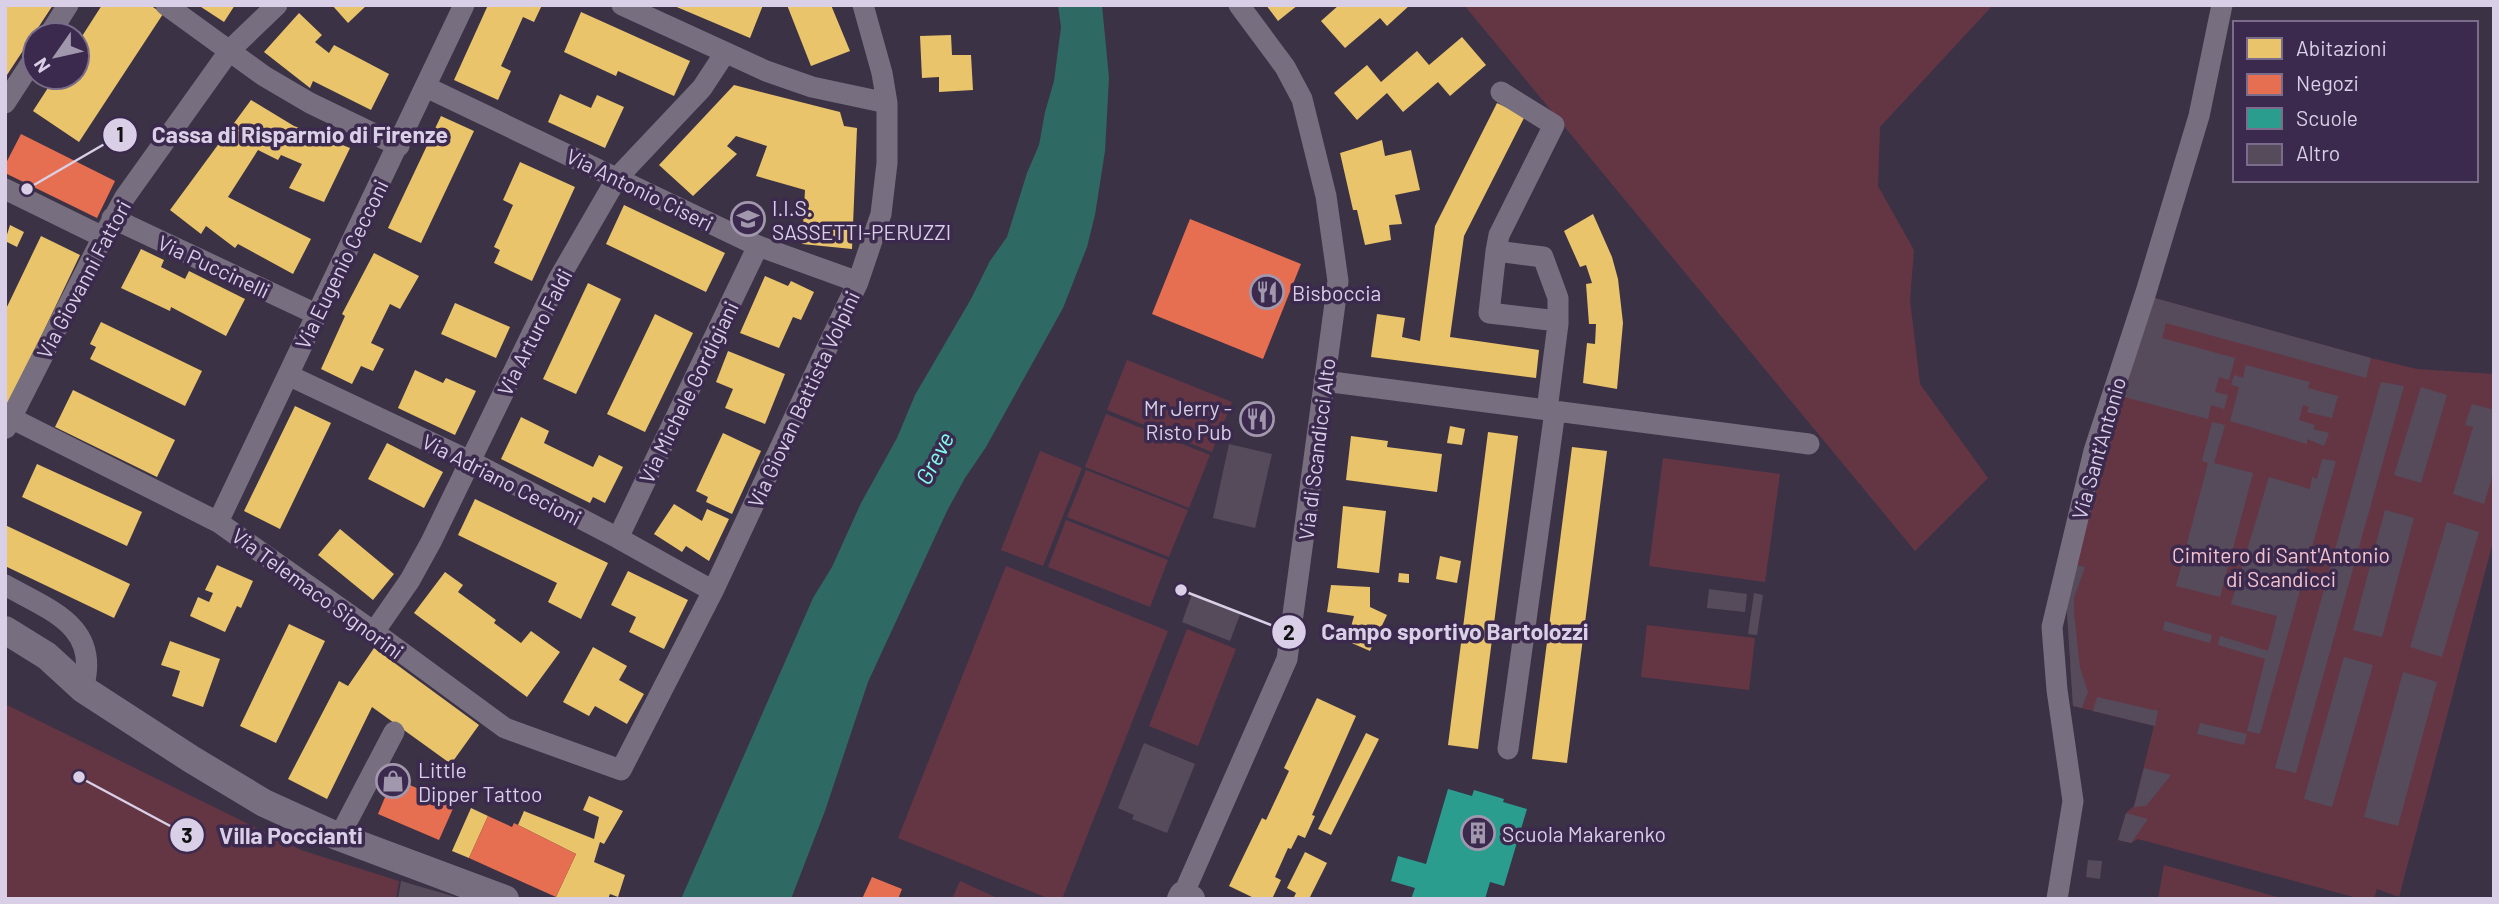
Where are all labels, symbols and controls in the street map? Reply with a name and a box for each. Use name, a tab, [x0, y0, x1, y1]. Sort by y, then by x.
north arrow	[21, 21, 91, 91]
legend	[2233, 21, 2478, 182]
text: Abitazioni	[2296, 35, 2387, 60]
text: N	[28, 54, 55, 77]
text: Negozi	[2296, 70, 2359, 95]
text: Scuole	[2296, 105, 2358, 130]
callout: Cassa di Risparmio di Firenze	[103, 113, 462, 157]
text: Cassa di Risparmio di Firenze	[152, 120, 448, 148]
text: 1	[116, 121, 124, 146]
text: Altro	[2296, 140, 2340, 165]
street label: Via Antonio Ciseri	[563, 143, 717, 235]
street label: Via Eugenio Cecconi	[289, 175, 393, 353]
street label: Via Giovanni Fattori	[31, 195, 135, 363]
place label: I.I.S. SASSETTI-PERUZZI	[772, 195, 951, 244]
school or university icon: I.I.S. SASSETTI-PERUZZI	[729, 200, 767, 238]
street label: Via Puccinelli	[154, 229, 274, 303]
street label: Via Arturo Faldi	[491, 264, 577, 400]
restaurant icon: Bisboccia	[1248, 273, 1286, 311]
place label: Bisboccia	[1292, 280, 1381, 305]
street label: Via Giovan Battista Volpini	[742, 287, 864, 511]
street label: Via Michele Gordigiani	[633, 297, 743, 487]
street label: Via di Scandicci Alto	[1292, 357, 1340, 541]
street label: Via Sant'Antonio	[2066, 374, 2130, 522]
place label: Mr Jerry - Risto Pub	[1144, 395, 1232, 444]
restaurant icon: Mr Jerry - Risto Pub	[1238, 400, 1276, 438]
water label: Greve	[909, 427, 959, 489]
street label: Via Adriano Cecioni	[418, 428, 586, 530]
street label: Via Telemaco Signorini	[227, 522, 409, 664]
park label: Cimitero di Sant'Antonio di Scandicci	[2172, 542, 2390, 591]
callout: Campo sportivo Bartolozzi	[1272, 610, 1602, 654]
text: Campo sportivo Bartolozzi	[1321, 617, 1589, 645]
text: 2	[1283, 619, 1295, 644]
place label: Little Dipper Tattoo	[418, 757, 543, 806]
shop icon: Little Dipper Tattoo	[374, 762, 412, 800]
callout: Villa Poccianti	[170, 813, 377, 857]
building icon: Scuola Makarenko	[1459, 814, 1497, 852]
text: Villa Poccianti	[219, 821, 363, 849]
place label: Scuola Makarenko	[1502, 821, 1666, 846]
text: 3	[181, 822, 193, 847]

